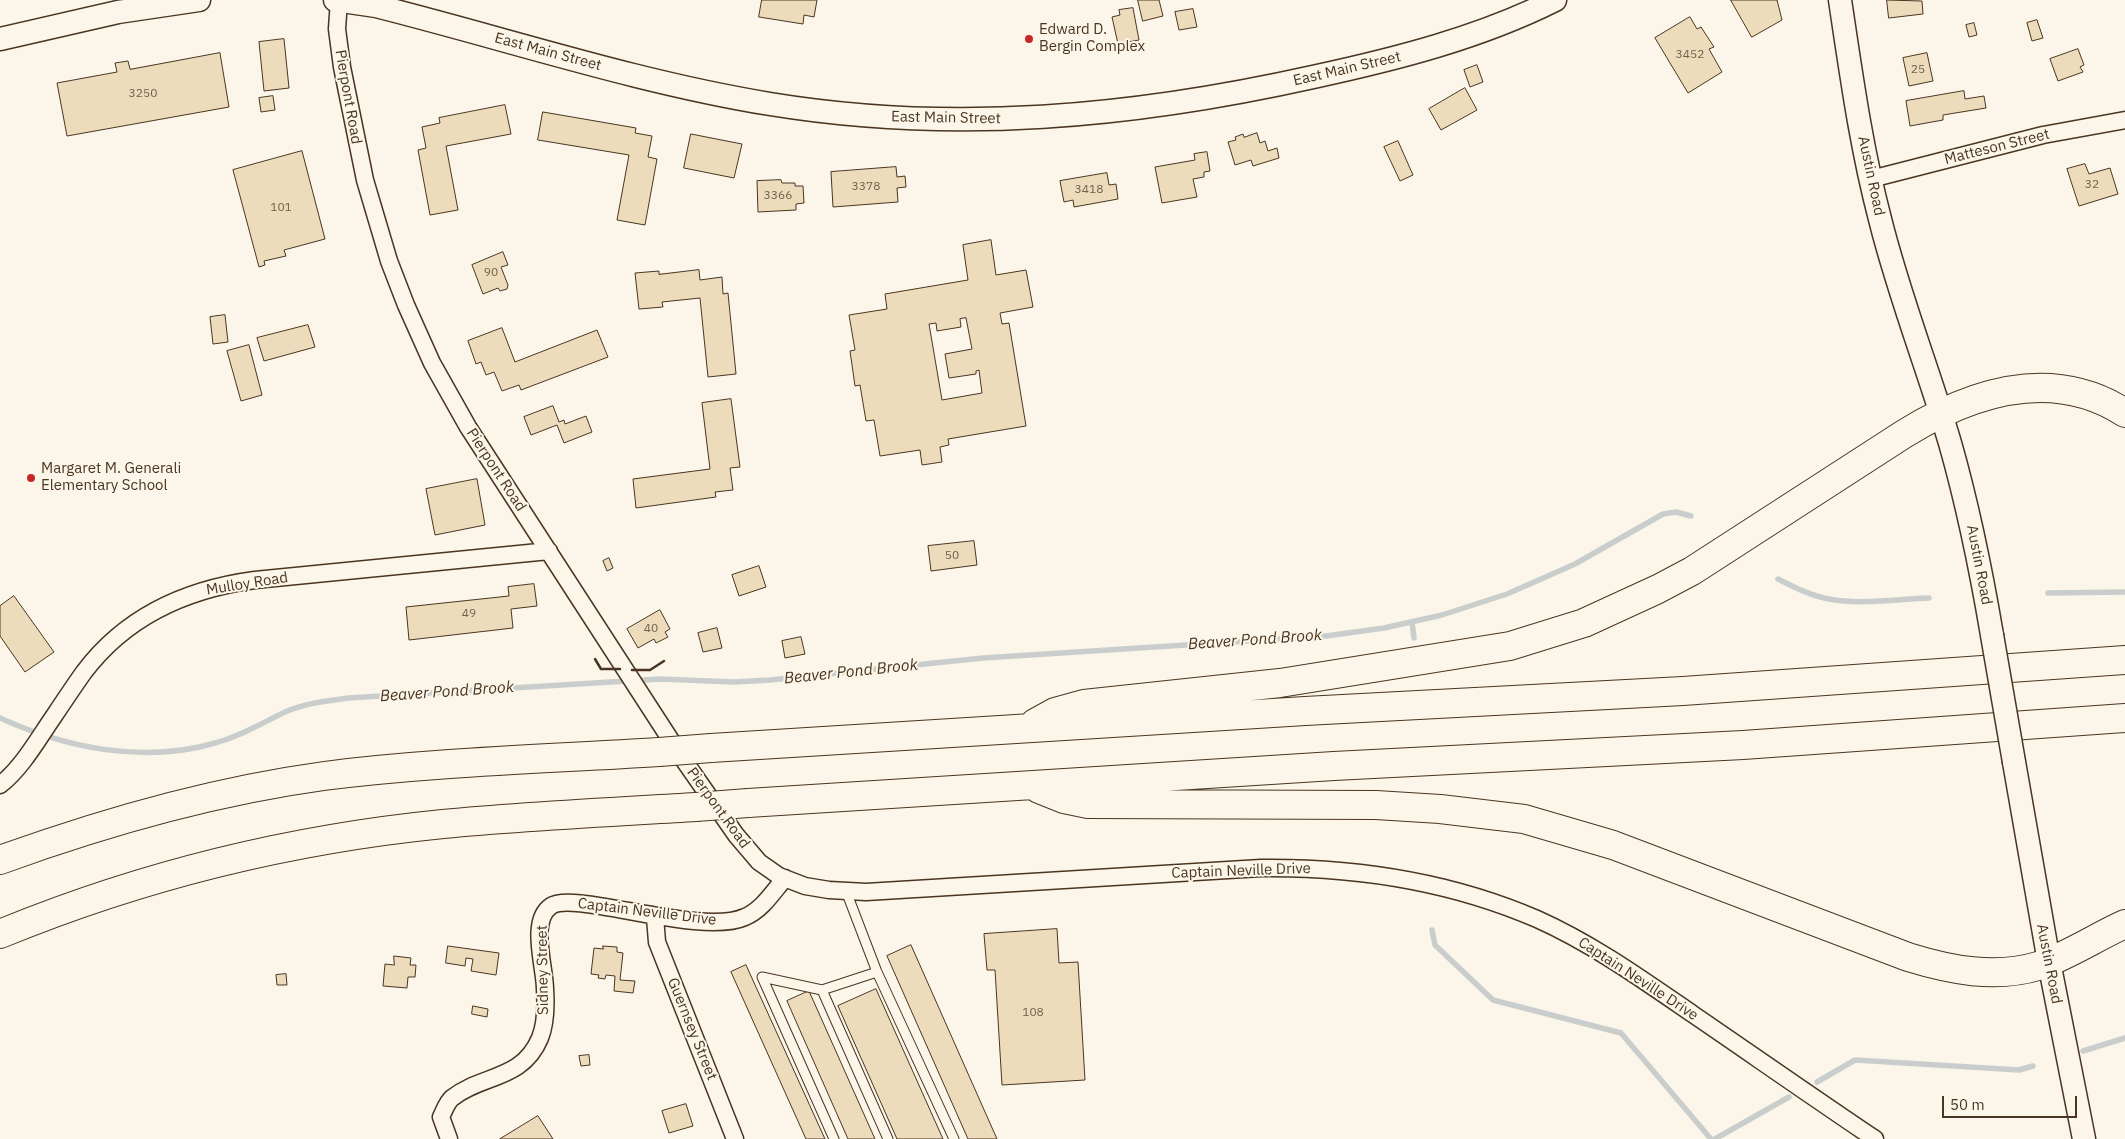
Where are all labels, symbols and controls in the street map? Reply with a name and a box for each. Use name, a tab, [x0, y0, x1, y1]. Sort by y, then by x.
place label: Edward D. Bergin Complex	[1039, 21, 1145, 56]
street label: East Main Street	[493, 29, 603, 75]
marker: Edward D. Bergin Complex	[1023, 33, 1035, 45]
street label: Pierpont Road	[331, 48, 365, 146]
street label: East Main Street	[1291, 48, 1403, 90]
house number: 3452	[1676, 48, 1704, 62]
house number: 25	[1911, 63, 1925, 77]
house number: 3250	[129, 87, 157, 101]
street label: East Main Street	[891, 108, 1001, 128]
street label: Matteson Street	[1943, 125, 2051, 169]
street label: Austin Road	[1854, 135, 1888, 217]
house number: 32	[2085, 178, 2099, 192]
house number: 3378	[852, 180, 880, 194]
house number: 3418	[1075, 183, 1103, 197]
house number: 3366	[764, 189, 792, 203]
house number: 101	[270, 201, 292, 215]
house number: 90	[484, 266, 498, 280]
street label: Pierpont Road	[462, 425, 530, 515]
place label: Margaret M. Generali Elementary School	[41, 460, 181, 495]
marker: Margaret M. Generali Elementary School	[25, 472, 37, 484]
street label: Austin Road	[1962, 524, 1996, 606]
house number: 50	[945, 549, 959, 563]
street label: Mulloy Road	[205, 569, 289, 599]
house number: 49	[462, 607, 476, 621]
house number: 40	[644, 622, 658, 636]
water label: Beaver Pond Brook	[1187, 626, 1323, 654]
water label: Beaver Pond Brook	[783, 655, 919, 689]
water label: Beaver Pond Brook	[379, 678, 515, 706]
street label: Pierpont Road	[683, 764, 753, 852]
street label: Captain Neville Drive	[1171, 860, 1311, 882]
street label: Captain Neville Drive	[577, 895, 717, 929]
street label: Austin Road	[2032, 923, 2066, 1005]
street label: Sidney Street	[533, 925, 553, 1015]
street label: Captain Neville Drive	[1575, 933, 1701, 1025]
street label: Guernsey Street	[663, 975, 721, 1083]
house number: 108	[1022, 1006, 1044, 1020]
scale bar	[1945, 1086, 2080, 1118]
text: 50 m	[1950, 1095, 1985, 1114]

